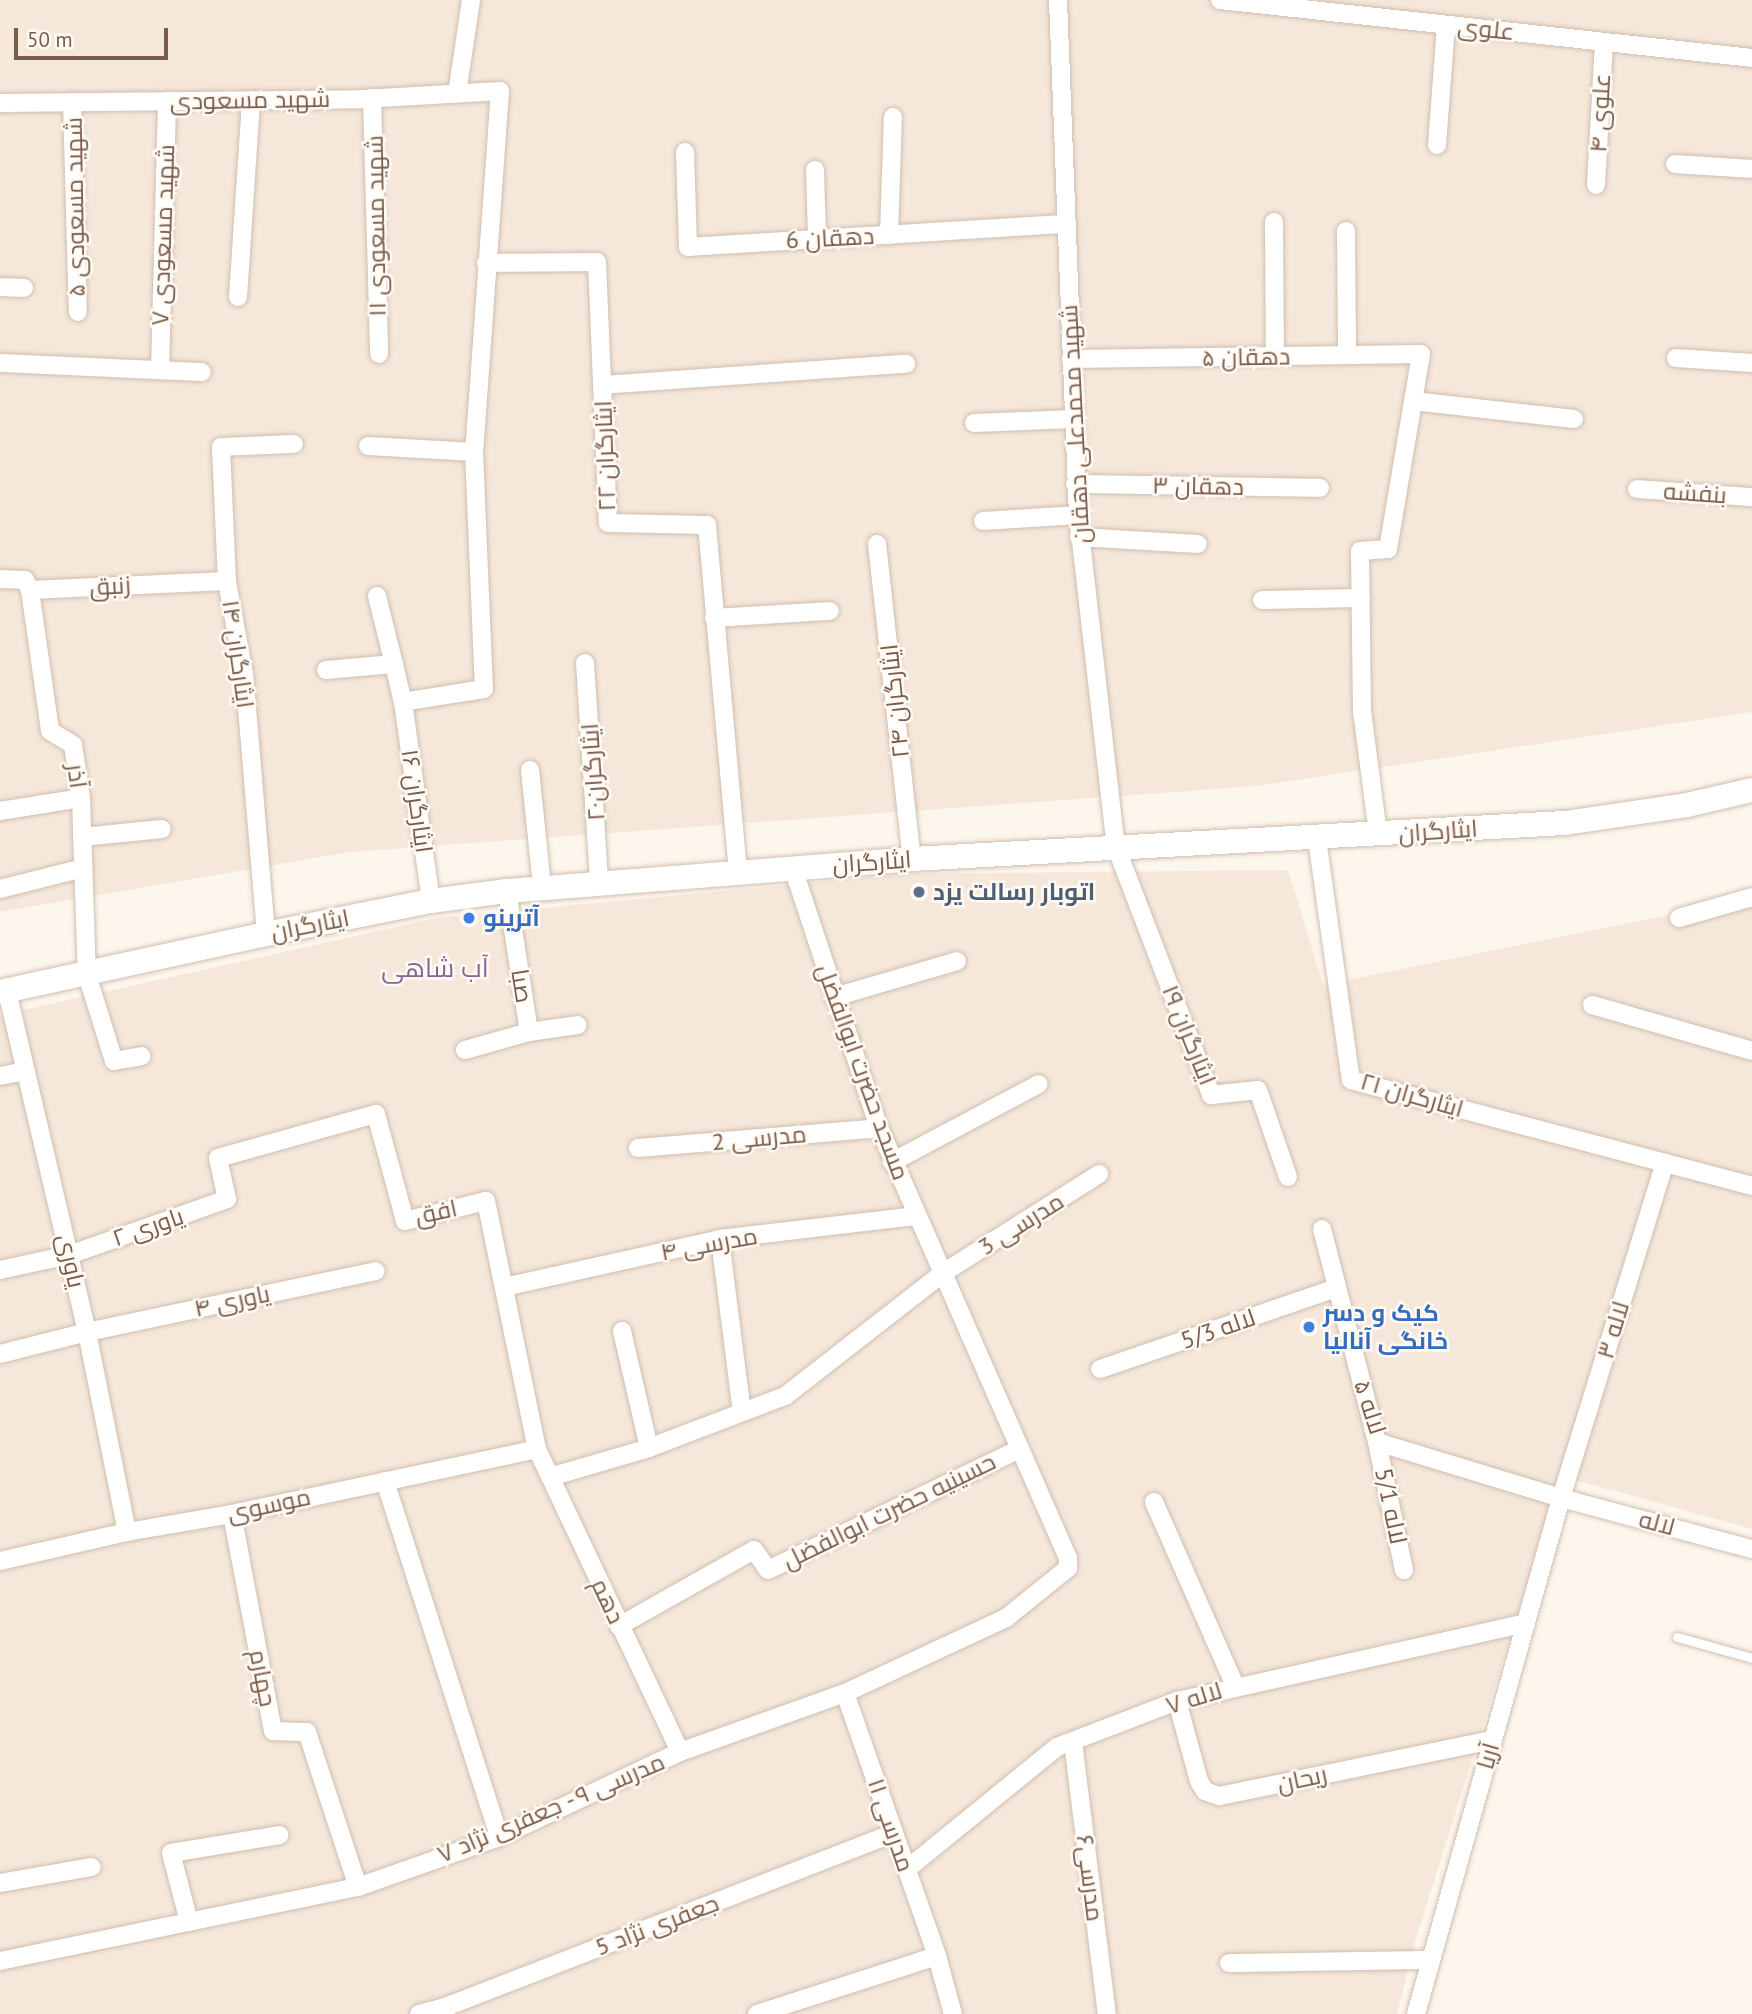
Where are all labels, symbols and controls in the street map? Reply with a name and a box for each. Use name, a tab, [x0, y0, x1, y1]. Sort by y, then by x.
street label: علوی	[1456, 12, 1516, 46]
scale bar	[18, 14, 172, 58]
text: 50 m	[27, 26, 73, 53]
street label: علوی ۴	[1584, 73, 1616, 153]
street label: شهید مسعودی	[170, 84, 330, 116]
street label: شهید مسعودی ۵	[59, 117, 91, 297]
street label: شهید مسعودی ۱۱	[360, 135, 392, 317]
street label: شهید مسعودی ۷	[145, 144, 181, 326]
street label: دهقان 6	[785, 221, 875, 255]
street label: شهید محمدعلی دهقان	[1054, 304, 1096, 544]
street label: دهقان ۵	[1201, 342, 1291, 372]
street label: ایثارگران ۲۲	[589, 400, 621, 512]
street label: دهقان ۳	[1152, 471, 1244, 501]
street label: بنفشه	[1662, 476, 1728, 510]
street label: زنبق	[89, 571, 131, 601]
street label: ایثارگران ۱۴	[216, 598, 260, 710]
street label: ایثارگران ۲۴	[875, 643, 915, 759]
street label: ۲۰ایثارگران	[575, 722, 611, 822]
street label: ایثارگران ۱۶	[395, 747, 439, 855]
street label: آذر	[61, 762, 93, 790]
street label: ایثارگران	[1398, 814, 1478, 848]
street label: ایثارگران	[832, 845, 912, 879]
place label: اتوبار رسالت یزد	[933, 878, 1095, 906]
marker: اتوبار رسالت یزد	[911, 884, 927, 900]
street label: ایثارگران	[268, 903, 352, 947]
place label: آترینو	[483, 904, 540, 932]
marker: آترینو	[461, 910, 477, 926]
district label: آب شاهی	[381, 952, 489, 984]
street label: مسجد حضرت ابوالفضل	[811, 960, 915, 1184]
street label: صبا	[505, 967, 539, 1005]
street label: ایثارگران ۱‍۹	[1156, 981, 1222, 1089]
street label: ایثارگران ۲۱	[1357, 1067, 1467, 1123]
street label: مدرسی 2	[710, 1120, 808, 1156]
street label: مدرسی 3	[973, 1187, 1069, 1261]
street label: افق	[412, 1193, 460, 1231]
street label: یاوری ۲	[109, 1201, 187, 1253]
street label: مدرسی ۴	[658, 1221, 760, 1267]
street label: یاوری	[51, 1231, 91, 1291]
street label: یاوری ۴	[191, 1279, 273, 1323]
street label: لاله ۳	[1591, 1298, 1635, 1362]
place label: کیک و دسر خانگی آنالیا	[1323, 1299, 1448, 1355]
street label: لاله 5/3	[1177, 1303, 1259, 1355]
marker: کیک و دسر خانگی آنالیا	[1301, 1319, 1317, 1335]
street label: لاله ۵	[1348, 1376, 1392, 1438]
street label: حسینیه حضرت ابوالفضل	[778, 1447, 1000, 1575]
street label: لاله 5/1	[1369, 1465, 1413, 1547]
street label: موسوی	[225, 1482, 313, 1528]
street label: لاله	[1636, 1504, 1678, 1542]
street label: دهم	[585, 1574, 631, 1628]
street label: چهارم	[243, 1647, 283, 1709]
street label: لاله ۷	[1162, 1676, 1226, 1720]
street label: آریا	[1471, 1739, 1505, 1773]
street label: مدرسی ۹ - جعفری نژاد ۷	[431, 1746, 671, 1870]
street label: ریحان	[1274, 1760, 1330, 1798]
street label: مدرسی ۱۱	[862, 1775, 920, 1875]
street label: مدرسی۶	[1070, 1833, 1110, 1923]
street label: جعفری نژاد 5	[591, 1888, 723, 1962]

